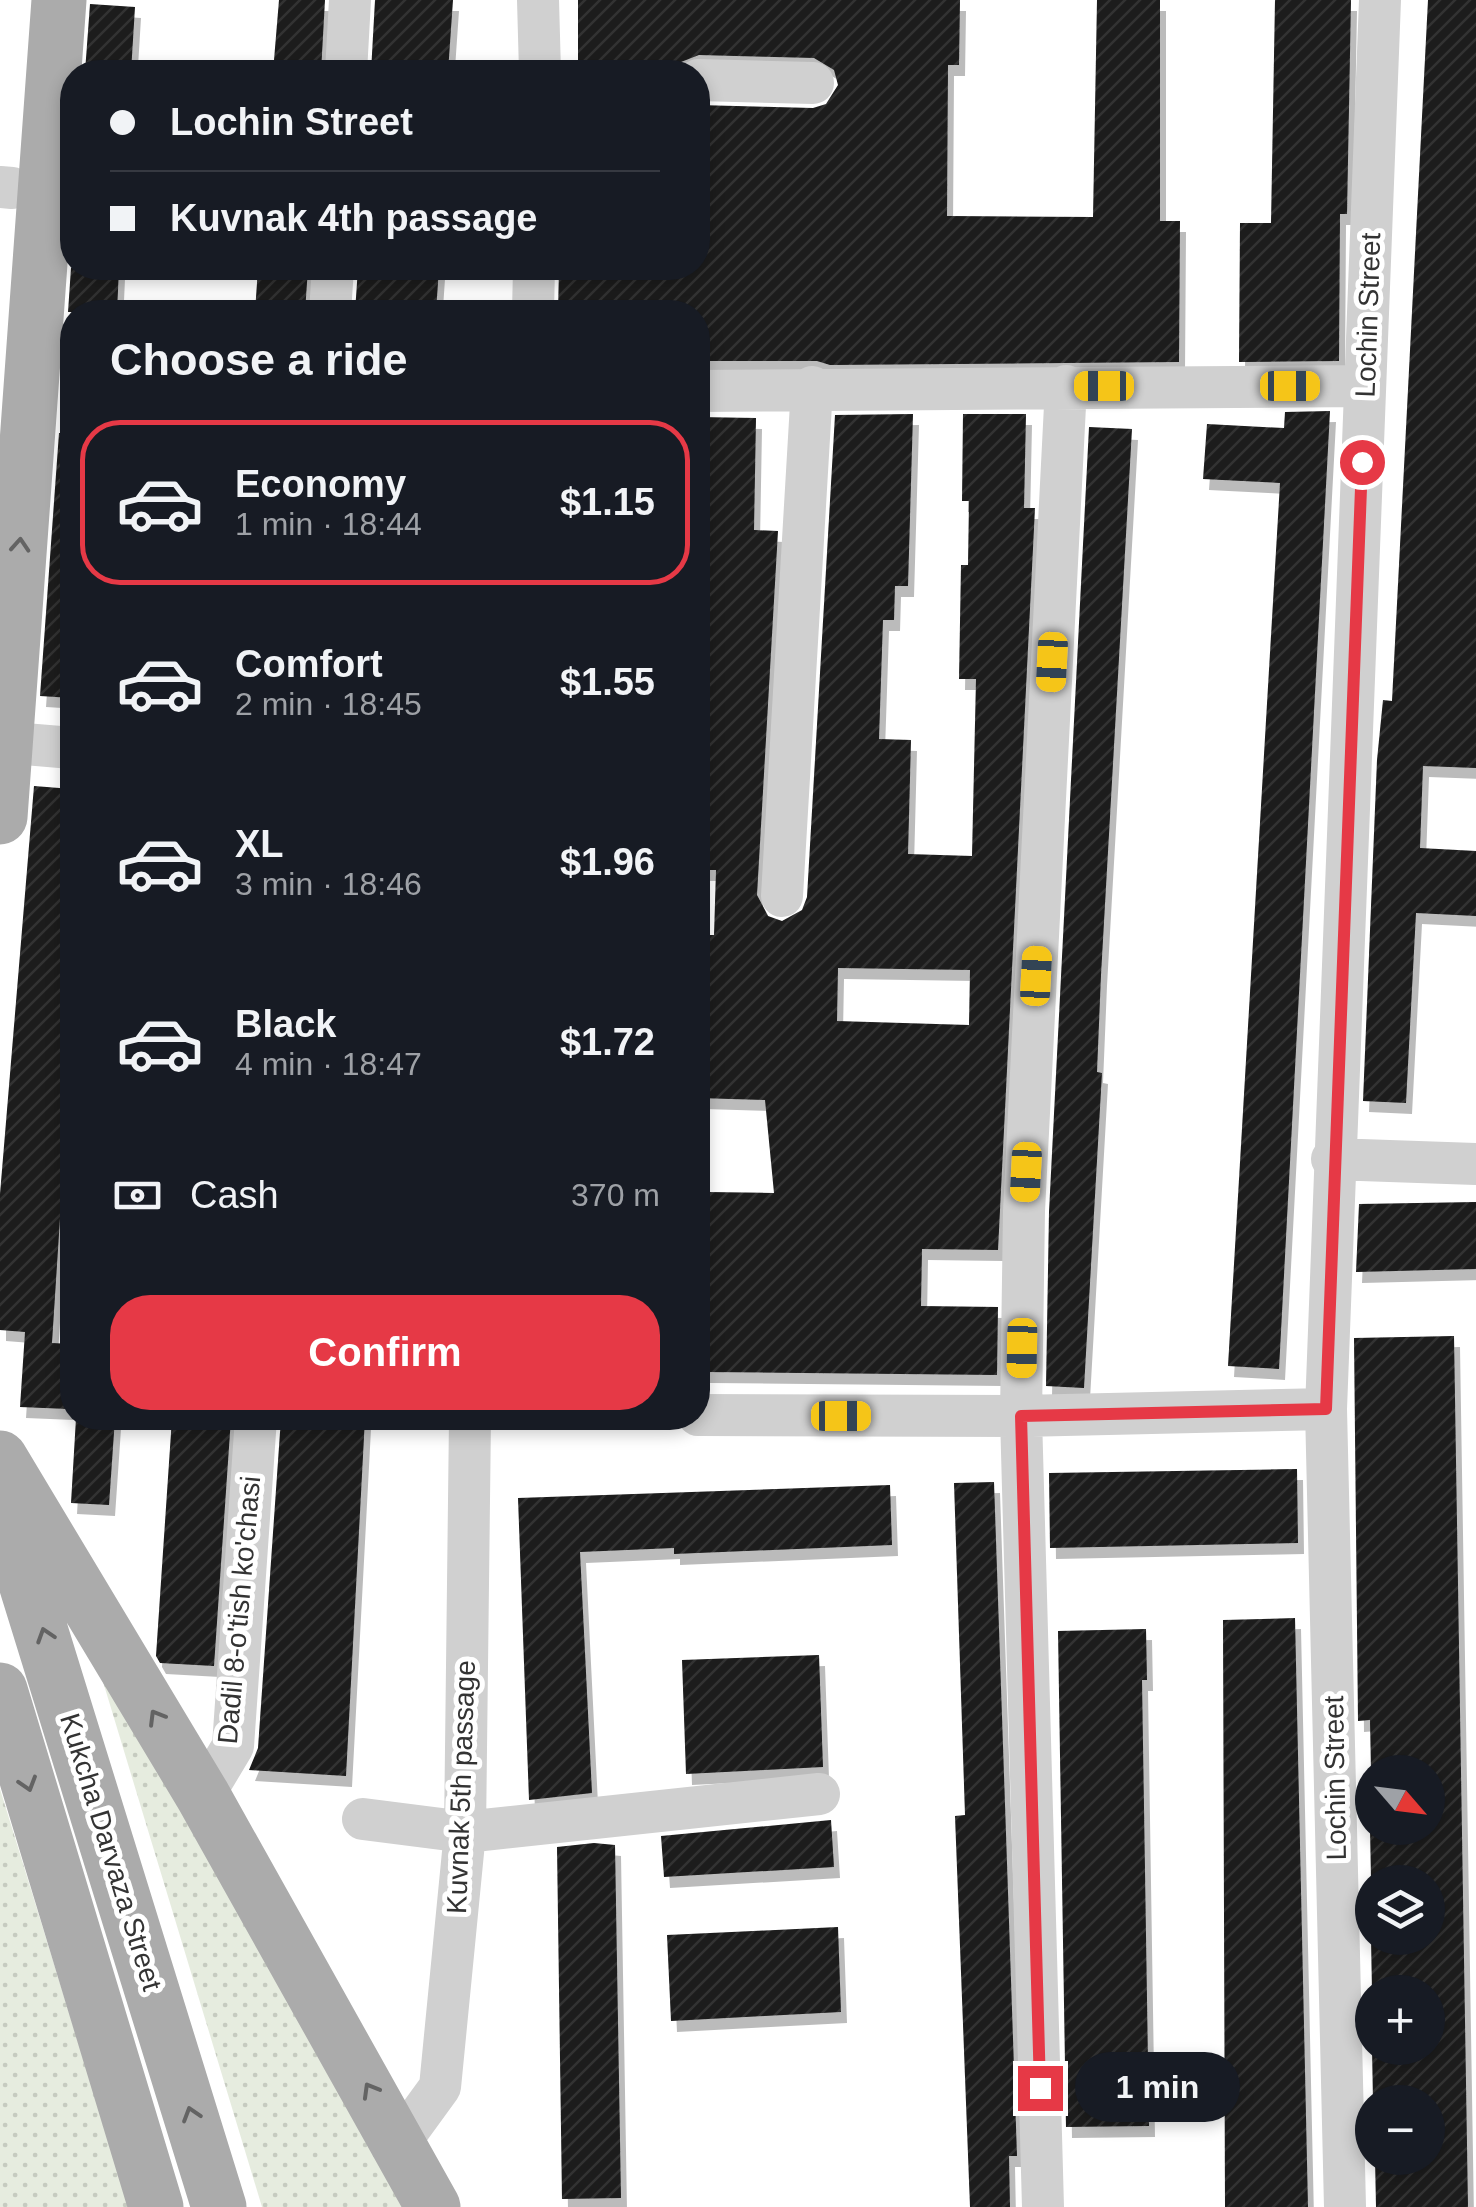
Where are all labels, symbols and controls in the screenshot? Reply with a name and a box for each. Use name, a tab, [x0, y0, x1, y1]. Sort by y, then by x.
text: Lochin Street	[170, 101, 413, 143]
text: Kuvnak 4th passage	[170, 197, 537, 239]
street label: Lochin Street	[1350, 232, 1386, 398]
text: Choose a ride	[110, 334, 408, 385]
car	[1074, 371, 1134, 401]
car	[1260, 371, 1320, 401]
route start	[1340, 440, 1385, 485]
icon: car	[115, 458, 205, 548]
text: Economy	[235, 463, 406, 505]
text: $1.15	[560, 481, 655, 523]
text: 1 min · 18:44	[235, 506, 422, 542]
one-way arrow	[9, 536, 31, 552]
car	[1035, 631, 1069, 693]
icon: car	[115, 638, 205, 728]
text: Comfort	[235, 643, 383, 685]
text: $1.55	[560, 661, 655, 703]
text: 2 min · 18:45	[235, 686, 422, 722]
icon: car	[115, 818, 205, 908]
text: XL	[235, 823, 284, 865]
text: $1.96	[560, 841, 655, 883]
text: 3 min · 18:46	[235, 866, 422, 902]
car	[1019, 945, 1053, 1007]
icon: car	[115, 998, 205, 1088]
text: Black	[235, 1003, 336, 1045]
text: $1.72	[560, 1021, 655, 1063]
text: 4 min · 18:47	[235, 1046, 422, 1082]
car	[1009, 1141, 1043, 1203]
icon: cash	[110, 1168, 165, 1223]
text: Cash	[190, 1174, 279, 1216]
text: 370 m	[571, 1177, 660, 1213]
button: Confirm	[110, 1295, 660, 1410]
car	[1006, 1318, 1038, 1378]
car	[811, 1401, 871, 1431]
street label: Dadil 8-o'tish ko'chasi	[212, 1475, 266, 1745]
one-way arrow	[37, 1628, 57, 1645]
street label: Kuvnak 5th passage	[441, 1660, 481, 1914]
street label: Lochin Street	[1318, 1695, 1352, 1861]
street label: Kukcha Darvaza Street	[54, 1710, 168, 1994]
one-way arrow	[149, 1710, 168, 1728]
north arrow	[1355, 1755, 1445, 1845]
map controls	[1355, 1755, 1445, 2175]
one-way arrow	[16, 1774, 37, 1791]
button: layers	[1355, 1865, 1445, 1955]
button: +	[1355, 1975, 1445, 2065]
callout: 1 min	[1075, 2053, 1240, 2123]
route end	[1018, 2066, 1063, 2111]
text: 1 min	[1116, 2069, 1199, 2105]
one-way arrow	[363, 2083, 383, 2101]
button: −	[1355, 2085, 1445, 2175]
one-way arrow	[182, 2106, 203, 2123]

